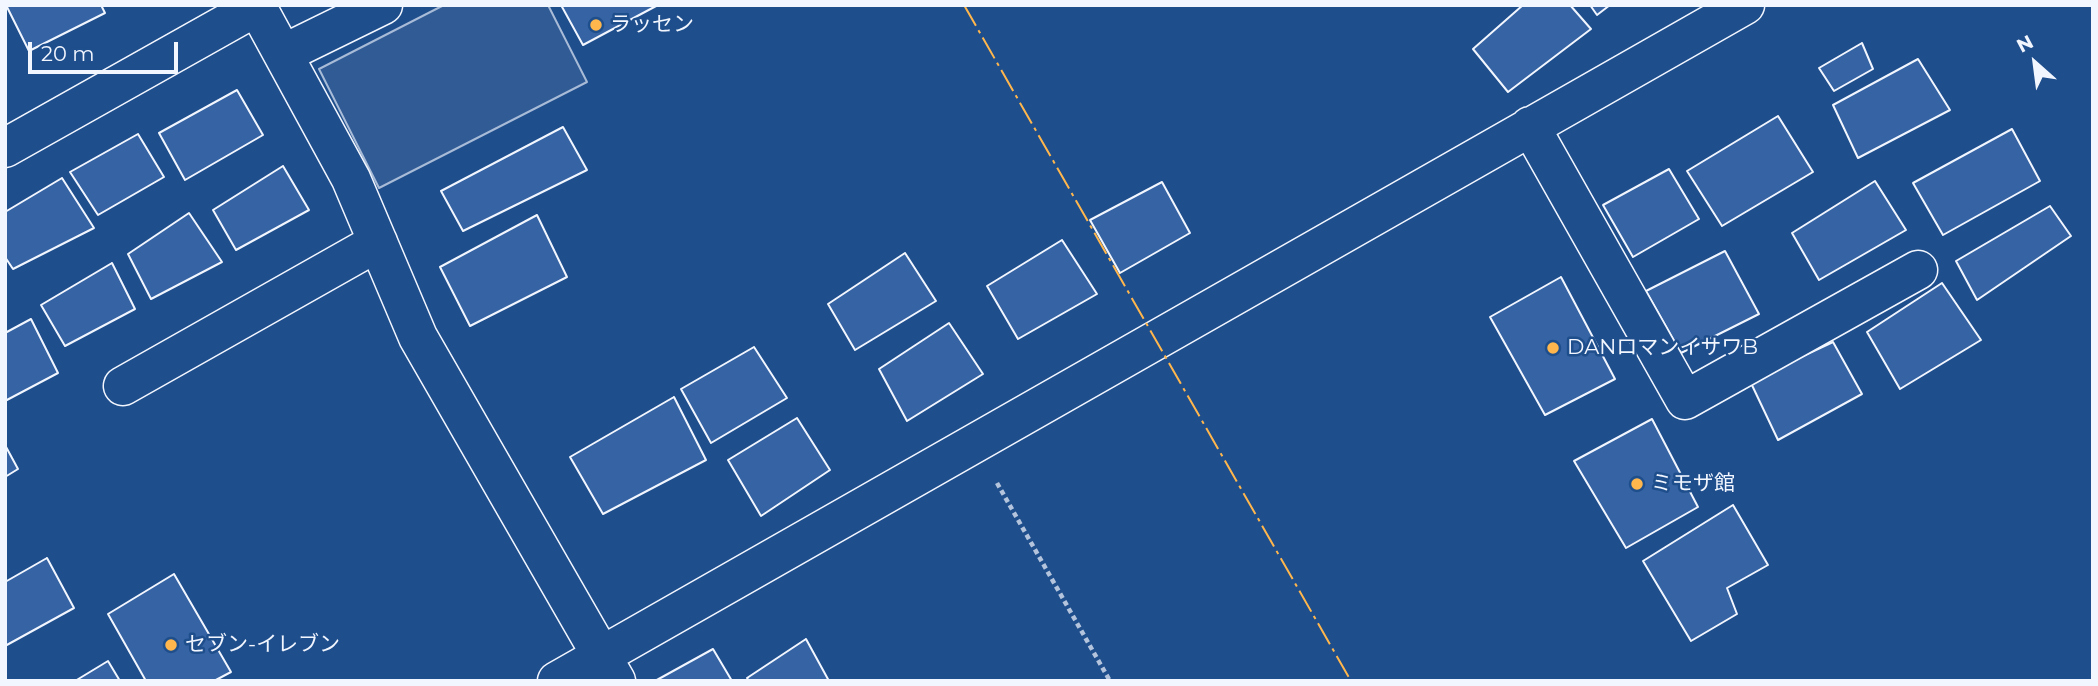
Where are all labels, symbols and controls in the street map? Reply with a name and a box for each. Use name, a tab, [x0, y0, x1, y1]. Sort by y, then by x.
place label: ラッセン	[610, 12, 694, 38]
marker: ラッセン	[588, 17, 604, 33]
scale bar	[32, 28, 182, 72]
north arrow	[2000, 28, 2070, 98]
text: N	[2013, 30, 2037, 58]
text: 20 m	[41, 41, 95, 66]
place label: DANロマンイサワB	[1567, 335, 1758, 361]
marker: DANロマンイサワB	[1545, 340, 1561, 356]
place label: ミモザ館	[1651, 471, 1735, 497]
marker: ミモザ館	[1629, 476, 1645, 492]
place label: セブン-イレブン	[185, 632, 340, 658]
marker: セブン-イレブン	[163, 637, 179, 653]

